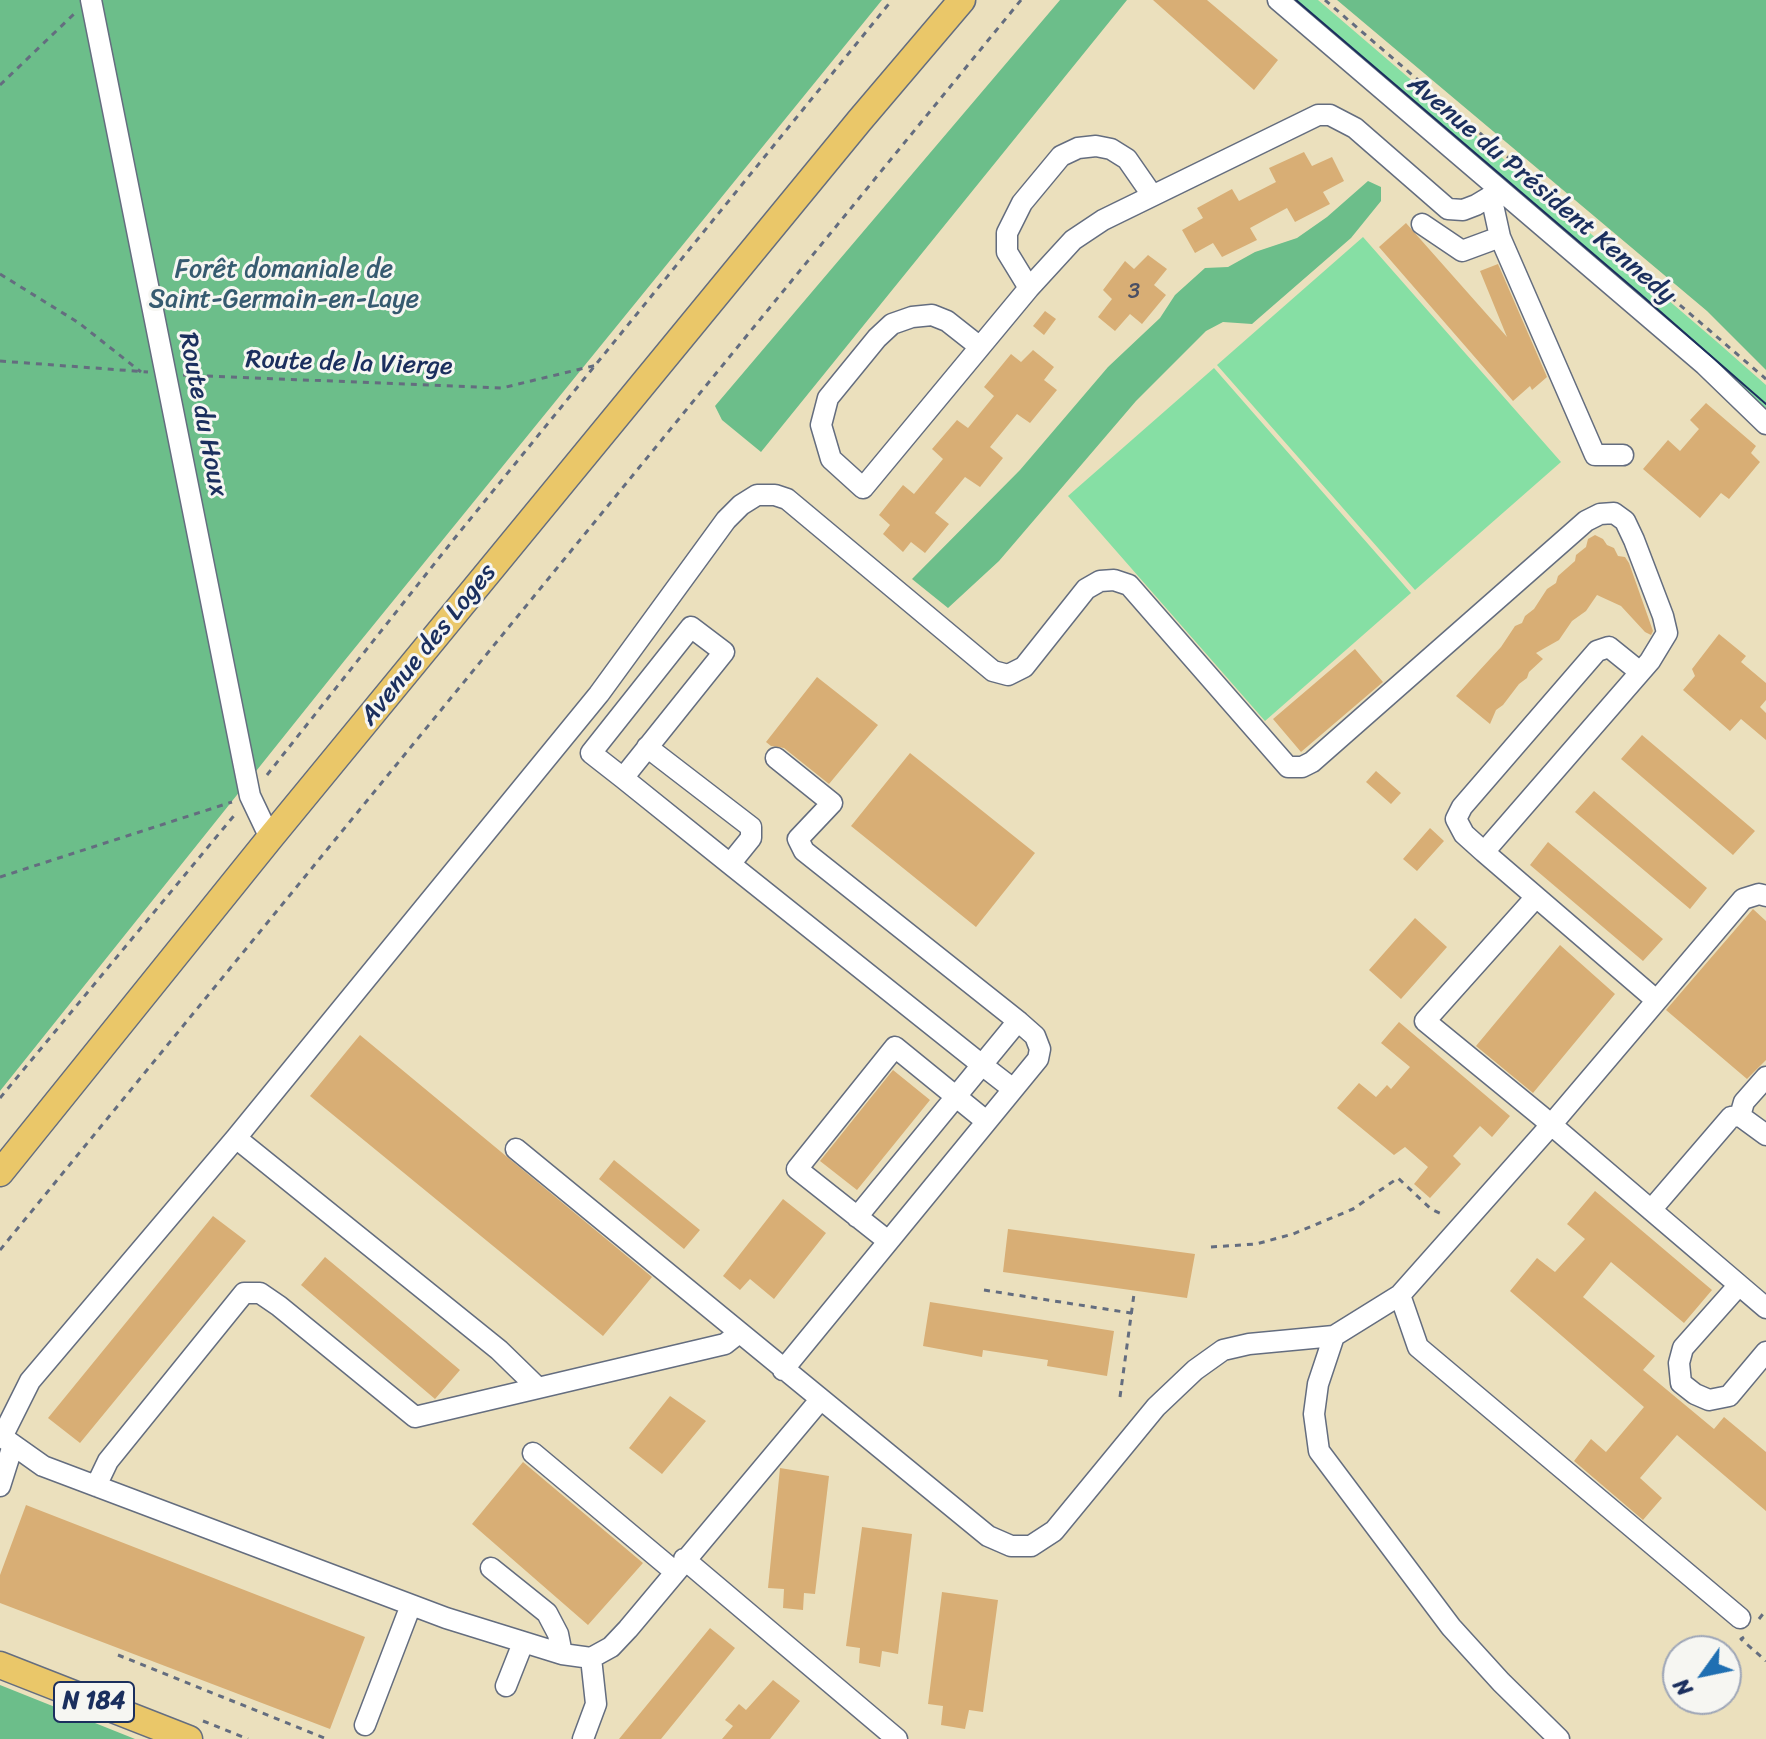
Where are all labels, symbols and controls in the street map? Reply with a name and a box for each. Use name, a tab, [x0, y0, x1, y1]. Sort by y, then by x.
street label: Avenue du Président Kennedy	[1401, 69, 1681, 311]
park label: Forêt domaniale de Saint-Germain-en-Laye	[149, 254, 419, 316]
house number: 3	[1128, 279, 1140, 305]
street label: Route du Houx	[171, 330, 233, 500]
street label: Route de la Vierge	[245, 345, 453, 383]
street label: Avenue des Loges	[354, 558, 504, 732]
north arrow	[1662, 1635, 1742, 1715]
text: N	[1663, 1670, 1704, 1704]
road number: N 184	[54, 1682, 134, 1722]

